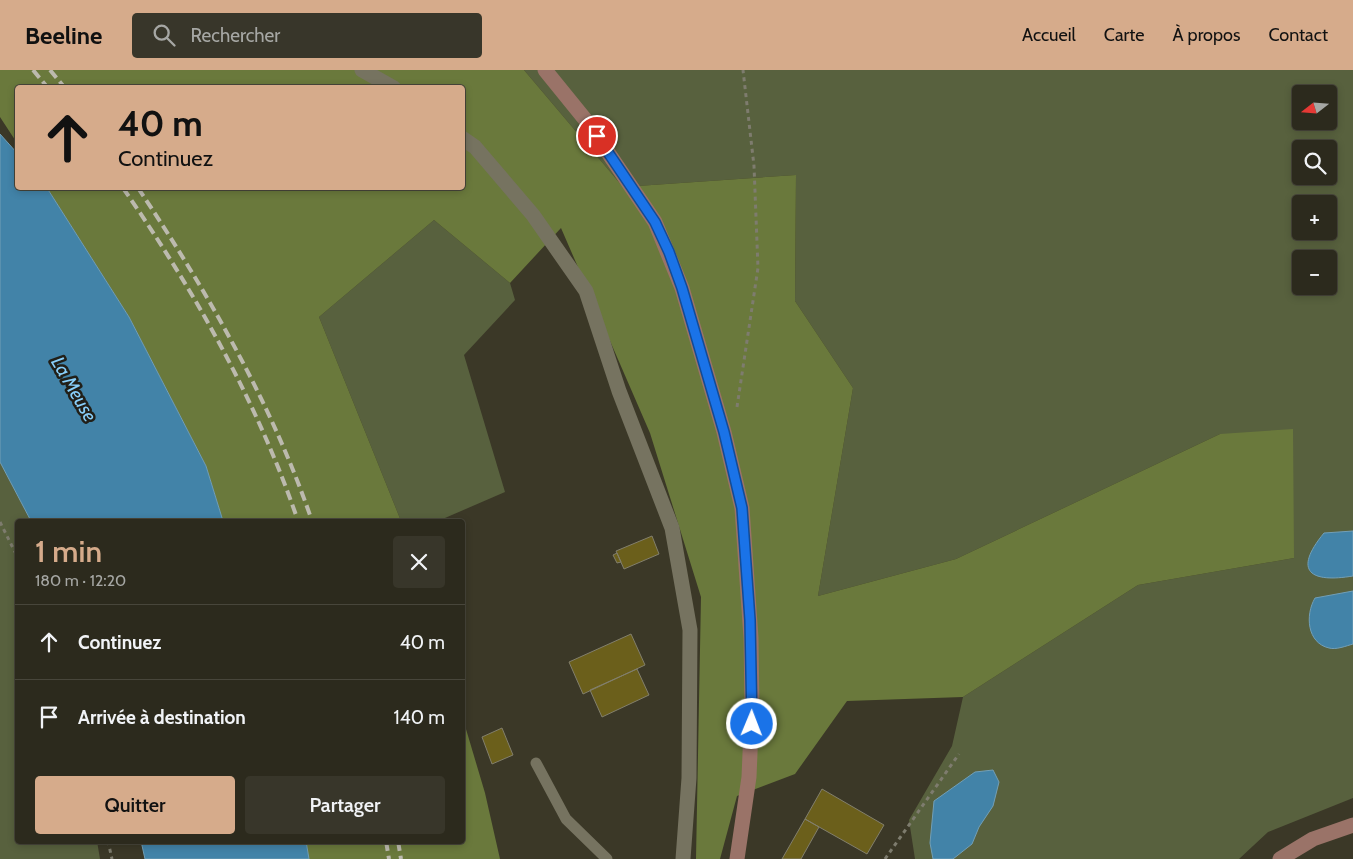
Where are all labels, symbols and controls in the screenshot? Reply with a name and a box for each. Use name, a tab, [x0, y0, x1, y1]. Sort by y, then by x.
search box	[132, 13, 482, 58]
text: Beeline	[25, 21, 102, 50]
icon: search	[150, 21, 178, 49]
text: Rechercher	[190, 24, 280, 47]
text: Accueil	[1022, 24, 1076, 46]
text: Carte	[1104, 24, 1144, 46]
text: À propos	[1172, 24, 1240, 46]
text: Contact	[1268, 24, 1328, 46]
north arrow	[1292, 85, 1338, 130]
map controls	[1292, 85, 1337, 295]
text: 40 m	[118, 102, 203, 145]
icon: ahead	[35, 105, 100, 170]
pin	[576, 115, 618, 157]
icon: arrive	[583, 122, 611, 150]
button: search	[1292, 140, 1337, 185]
text: Continuez	[118, 145, 213, 172]
button: +	[1292, 195, 1337, 240]
button: −	[1292, 250, 1337, 295]
water label: La Meuse	[46, 352, 102, 426]
text: 1 min	[35, 533, 102, 570]
button: close	[393, 536, 445, 588]
text: 180 m · 12:20	[35, 571, 126, 590]
icon: ahead	[35, 628, 63, 656]
text: Continuez	[78, 631, 161, 654]
text: 40 m	[400, 631, 445, 654]
position arrow	[725, 697, 777, 749]
icon: arrive	[35, 703, 63, 731]
text: Arrivée à destination	[78, 706, 246, 729]
text: 140 m	[394, 706, 445, 729]
button: Quitter	[35, 776, 235, 834]
button: Partager	[245, 776, 445, 834]

